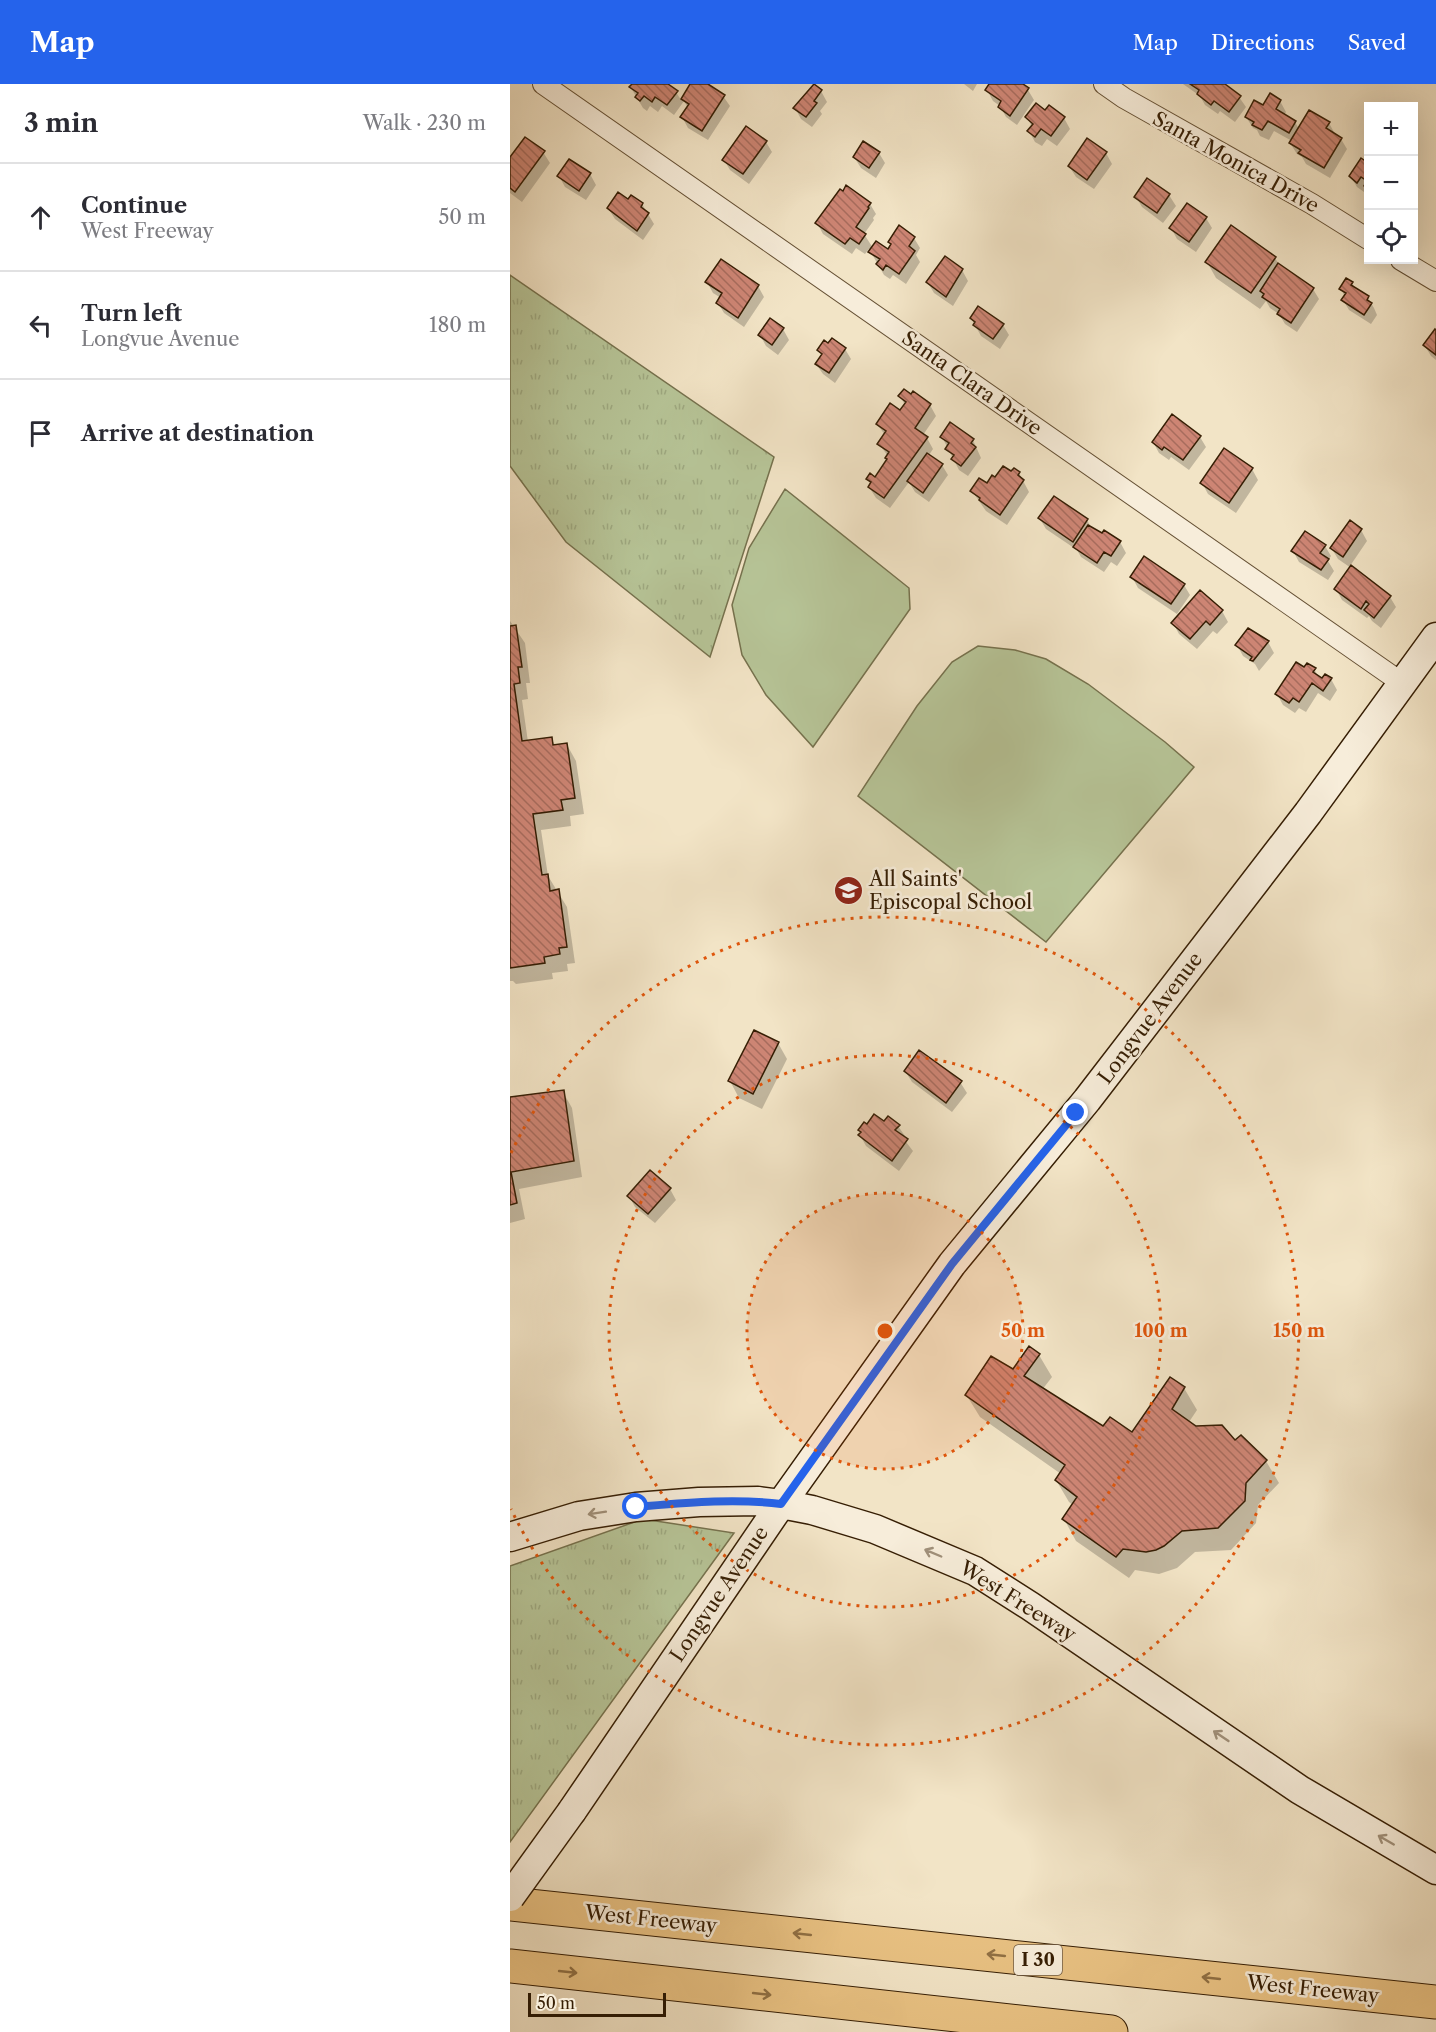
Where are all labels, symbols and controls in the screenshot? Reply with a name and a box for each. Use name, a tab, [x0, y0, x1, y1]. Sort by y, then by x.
text: Map	[30, 25, 94, 59]
text: Map	[1133, 30, 1178, 55]
text: Directions	[1211, 30, 1315, 55]
text: Saved	[1348, 30, 1406, 55]
map controls	[1364, 102, 1418, 264]
button: +	[1364, 102, 1418, 156]
street label: Santa Monica Drive	[1149, 106, 1323, 218]
text: 3 min	[24, 107, 98, 139]
text: Walk · 230 m	[363, 111, 486, 135]
button: −	[1364, 156, 1418, 210]
text: Continue	[81, 192, 187, 219]
icon: ahead	[24, 201, 57, 234]
text: 50 m	[439, 205, 486, 229]
button: locate	[1364, 210, 1418, 264]
text: West Freeway	[81, 219, 214, 243]
text: Turn left	[81, 300, 182, 327]
icon: left	[24, 309, 57, 342]
text: 180 m	[429, 313, 486, 337]
street label: Santa Clara Drive	[897, 326, 1047, 440]
text: Longvue Avenue	[81, 327, 239, 351]
icon: arrive	[24, 417, 57, 450]
text: Arrive at destination	[81, 420, 314, 447]
place label: All Saints' Episcopal School	[868, 867, 1032, 914]
school or university icon: All Saints' Episcopal School	[832, 874, 864, 906]
street label: Longvue Avenue	[1093, 948, 1207, 1088]
route end	[1062, 1099, 1088, 1125]
text: 50 m	[1001, 1320, 1045, 1342]
text: 100 m	[1134, 1320, 1188, 1342]
text: 150 m	[1273, 1320, 1325, 1342]
centre of rings	[875, 1321, 895, 1341]
route start	[622, 1493, 648, 1519]
one-way arrow	[588, 1508, 607, 1519]
street label: Longvue Avenue	[665, 1522, 773, 1666]
one-way arrow	[924, 1547, 942, 1558]
street label: West Freeway	[955, 1555, 1081, 1647]
one-way arrow	[1213, 1730, 1230, 1742]
one-way arrow	[1377, 1834, 1395, 1845]
street label: West Freeway	[583, 1900, 719, 1938]
one-way arrow	[793, 1929, 813, 1940]
road number: I 30	[1014, 1945, 1062, 1975]
one-way arrow	[987, 1949, 1006, 1960]
one-way arrow	[558, 1967, 578, 1978]
street label: West Freeway	[1245, 1970, 1381, 2008]
one-way arrow	[1201, 1972, 1221, 1983]
one-way arrow	[752, 1988, 771, 1999]
scale bar	[528, 1990, 666, 2018]
text: 50 m	[537, 1993, 575, 2013]

